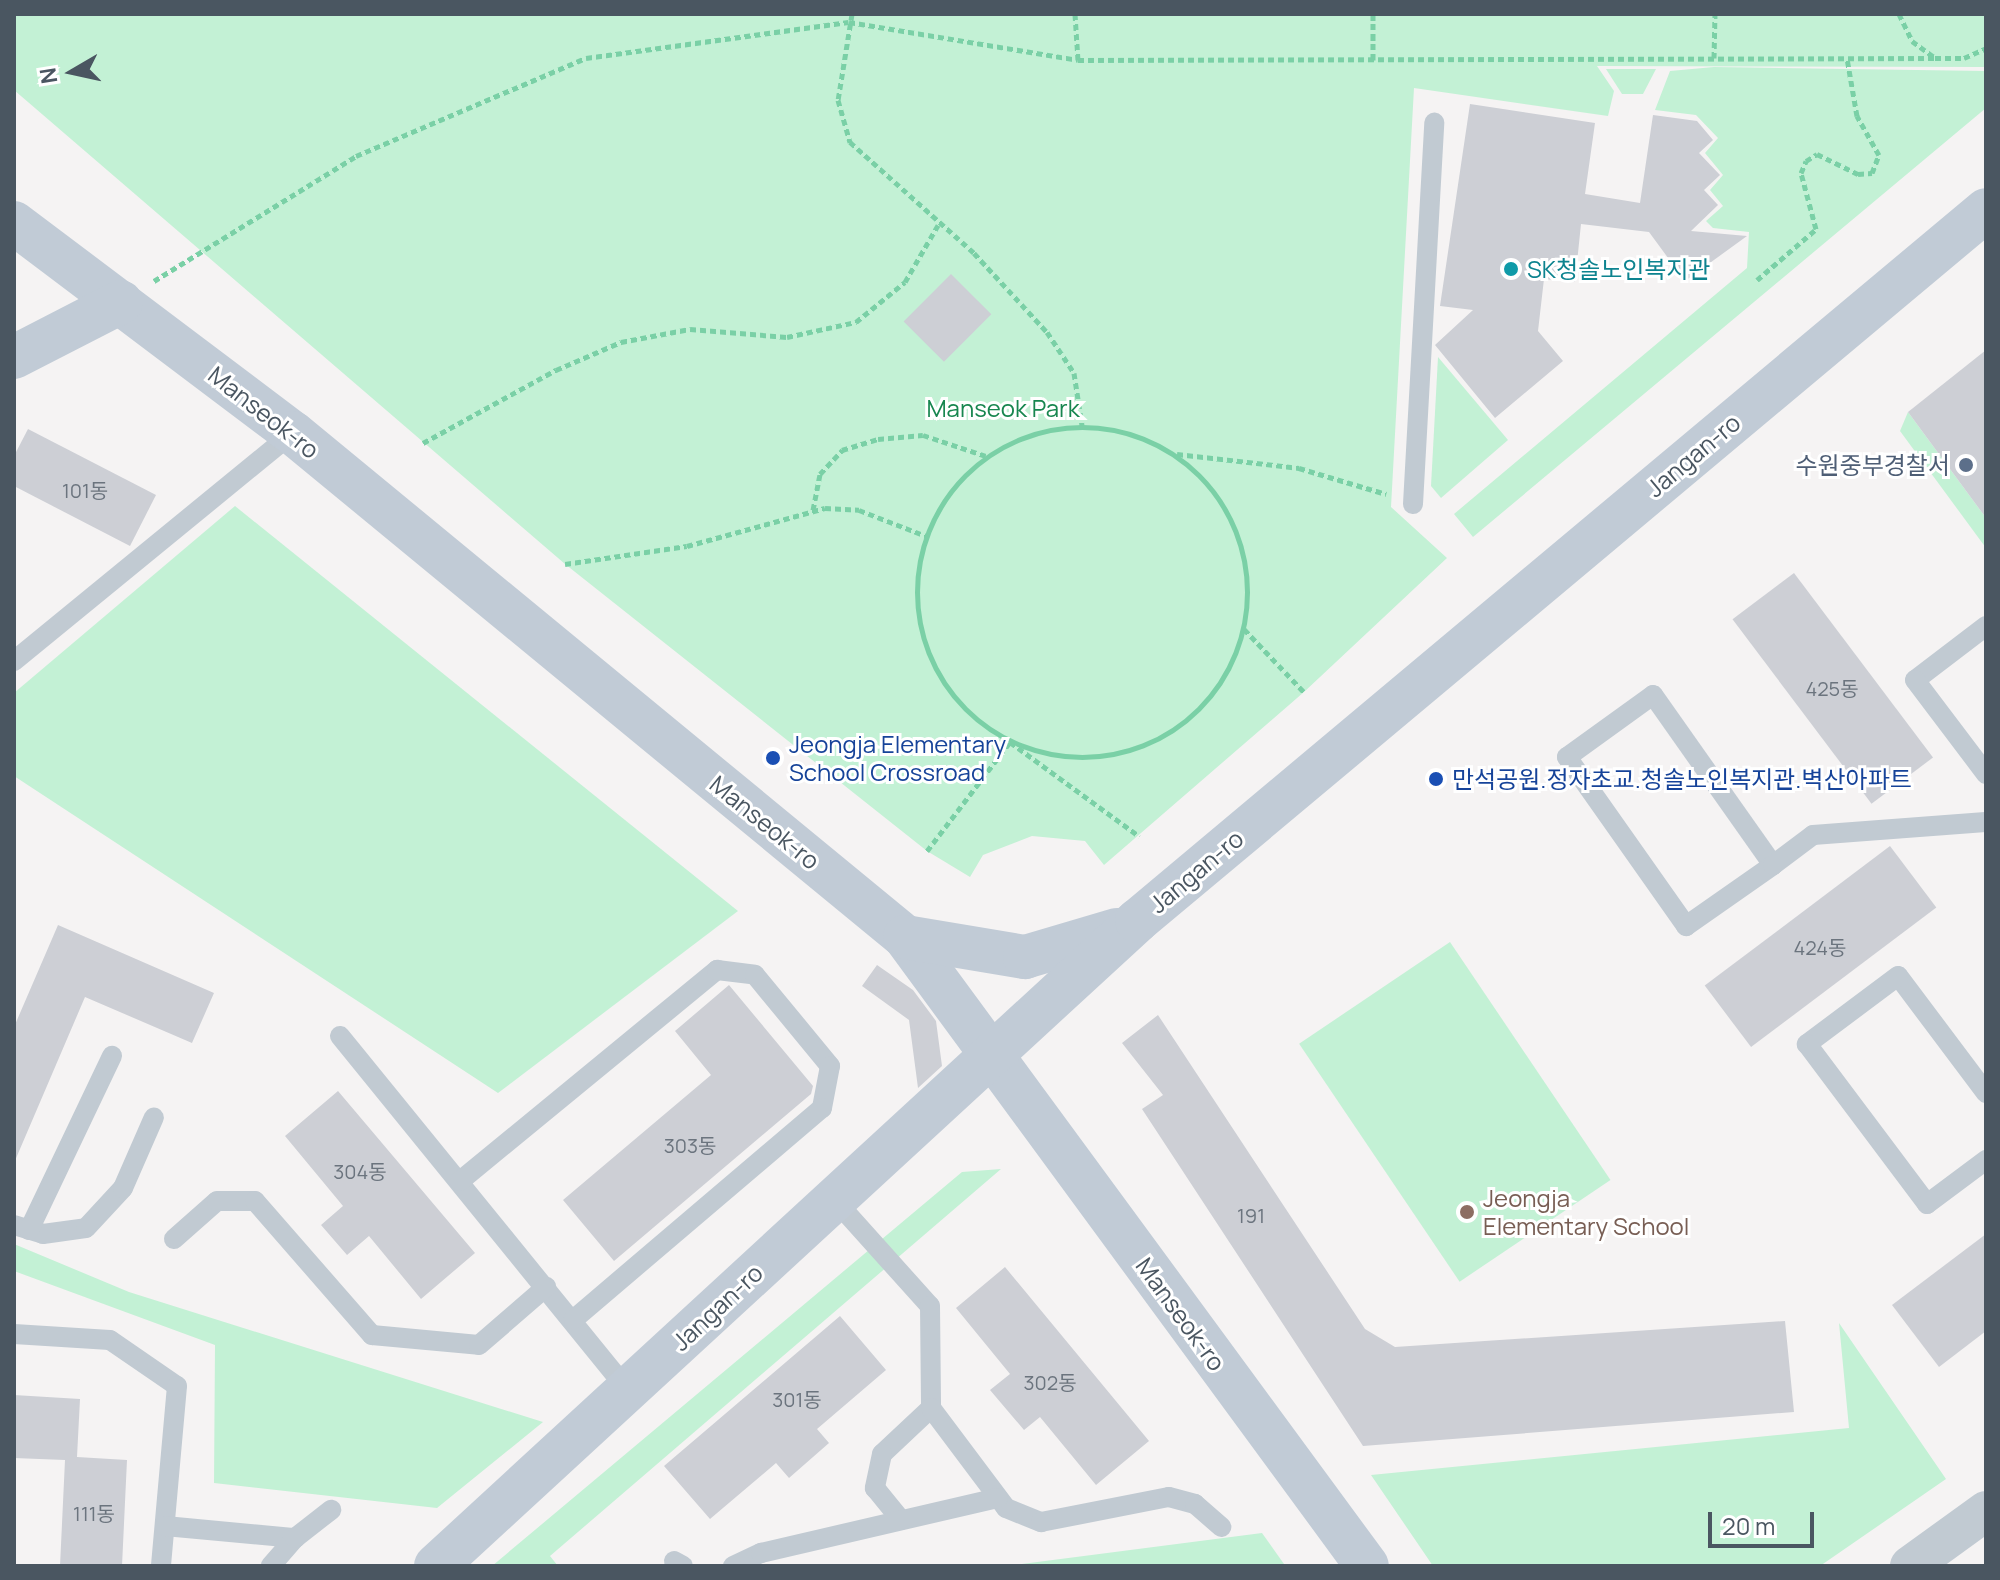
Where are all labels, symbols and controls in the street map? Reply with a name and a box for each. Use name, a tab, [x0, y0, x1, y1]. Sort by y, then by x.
north arrow	[32, 32, 112, 112]
text: N	[32, 66, 64, 86]
place label: SK청솔노인복지관	[1527, 255, 1711, 283]
marker: SK청솔노인복지관	[1502, 260, 1520, 278]
street label: Manseok-ro	[203, 360, 325, 464]
park label: Manseok Park	[926, 394, 1080, 422]
street label: Jangan-ro	[1640, 408, 1746, 502]
place label: 수원중부경찰서	[1795, 451, 1950, 479]
marker: 수원중부경찰서	[1957, 456, 1975, 474]
house number: 101동	[62, 478, 108, 502]
house number: 425동	[1805, 676, 1859, 700]
place label: Jeongja Elementary School Crossroad	[789, 730, 1006, 786]
marker: Jeongja Elementary School Crossroad	[764, 749, 782, 767]
place label: 만석공원.정자초교.청솔노인복지관.벽산아파트	[1452, 765, 1912, 793]
street label: Manseok-ro	[704, 769, 826, 875]
marker: 만석공원.정자초교.청솔노인복지관.벽산아파트	[1427, 770, 1445, 788]
street label: Jangan-ro	[1143, 824, 1249, 918]
house number: 424동	[1794, 935, 1846, 959]
house number: 303동	[664, 1133, 716, 1157]
house number: 304동	[333, 1159, 387, 1183]
place label: Jeongja Elementary School	[1483, 1184, 1689, 1240]
house number: 191	[1237, 1203, 1265, 1227]
marker: Jeongja Elementary School	[1458, 1203, 1476, 1221]
street label: Manseok-ro	[1130, 1252, 1232, 1376]
street label: Jangan-ro	[666, 1258, 768, 1356]
house number: 302동	[1023, 1370, 1077, 1394]
house number: 301동	[772, 1387, 822, 1411]
scale bar	[1712, 1496, 1818, 1546]
house number: 111동	[73, 1501, 115, 1525]
text: 20 m	[1722, 1509, 1775, 1542]

